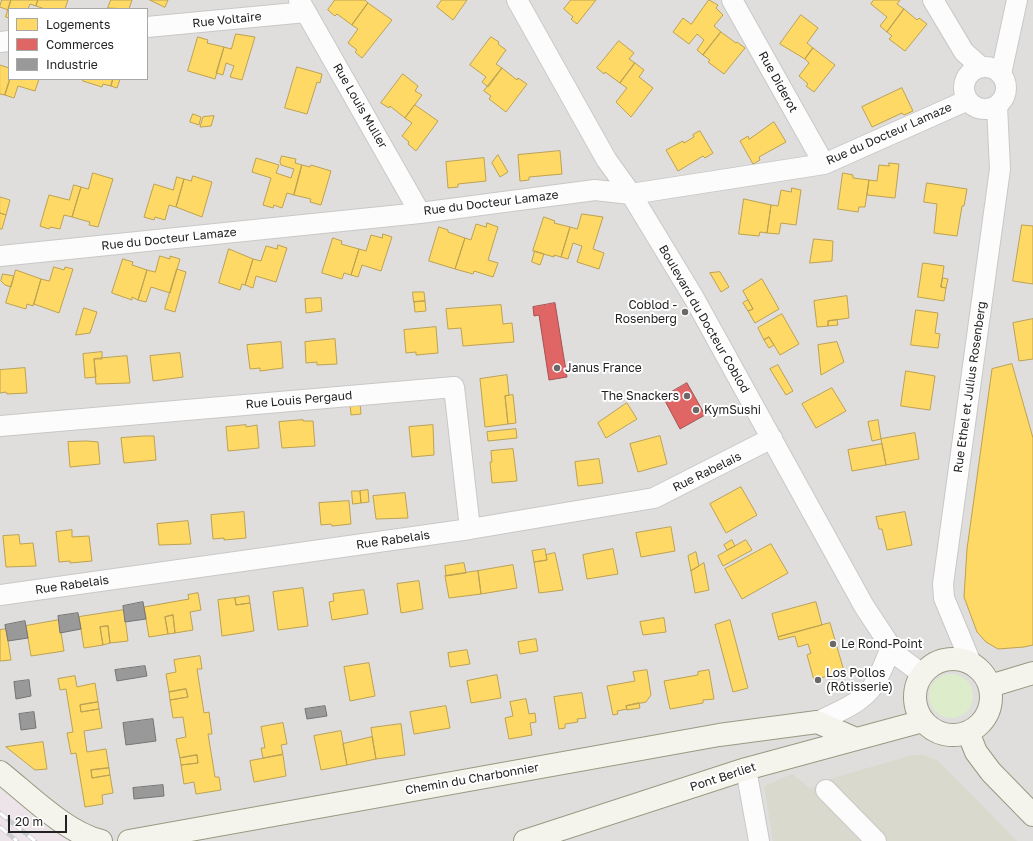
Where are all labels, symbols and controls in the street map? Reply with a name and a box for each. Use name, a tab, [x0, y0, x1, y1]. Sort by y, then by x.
legend	[8, 8, 148, 80]
street label: Rue Voltaire	[192, 9, 262, 31]
text: Logements	[46, 17, 110, 32]
text: Commerces	[46, 37, 114, 52]
street label: Rue Diderot	[755, 49, 801, 115]
text: Industrie	[46, 57, 98, 72]
street label: Rue Louis Muller	[330, 61, 390, 151]
street label: Rue du Docteur Lamaze	[824, 100, 954, 168]
street label: Rue du Docteur Lamaze	[423, 188, 559, 218]
street label: Rue du Docteur Lamaze	[101, 225, 237, 253]
street label: Boulevard du Docteur Coblod	[656, 242, 752, 396]
place label: Coblod - Rosenberg	[615, 298, 677, 326]
street label: Rue Ethel et Julius Rosenberg	[951, 300, 989, 474]
marker: Coblod - Rosenberg	[680, 307, 690, 317]
place label: Janus France	[565, 361, 642, 375]
marker: Janus France	[552, 363, 562, 373]
street label: Rue Louis Pergaud	[245, 388, 353, 412]
place label: The Snackers	[601, 389, 679, 403]
marker: The Snackers	[682, 391, 692, 401]
place label: KymSushi	[704, 403, 761, 417]
marker: KymSushi	[691, 405, 701, 415]
street label: Rue Rabelais	[670, 449, 744, 495]
street label: Rue Rabelais	[355, 528, 431, 552]
street label: Rue Rabelais	[34, 573, 110, 597]
place label: Le Rond-Point	[841, 637, 922, 651]
marker: Le Rond-Point	[828, 639, 838, 649]
place label: Los Pollos (Rôtisserie)	[826, 666, 893, 694]
marker: Los Pollos (Rôtisserie)	[813, 675, 823, 685]
street label: Chemin du Charbonnier	[404, 760, 540, 798]
street label: Pont Berliet	[688, 760, 758, 794]
scale bar	[10, 807, 69, 833]
text: 20 m	[15, 814, 43, 829]

